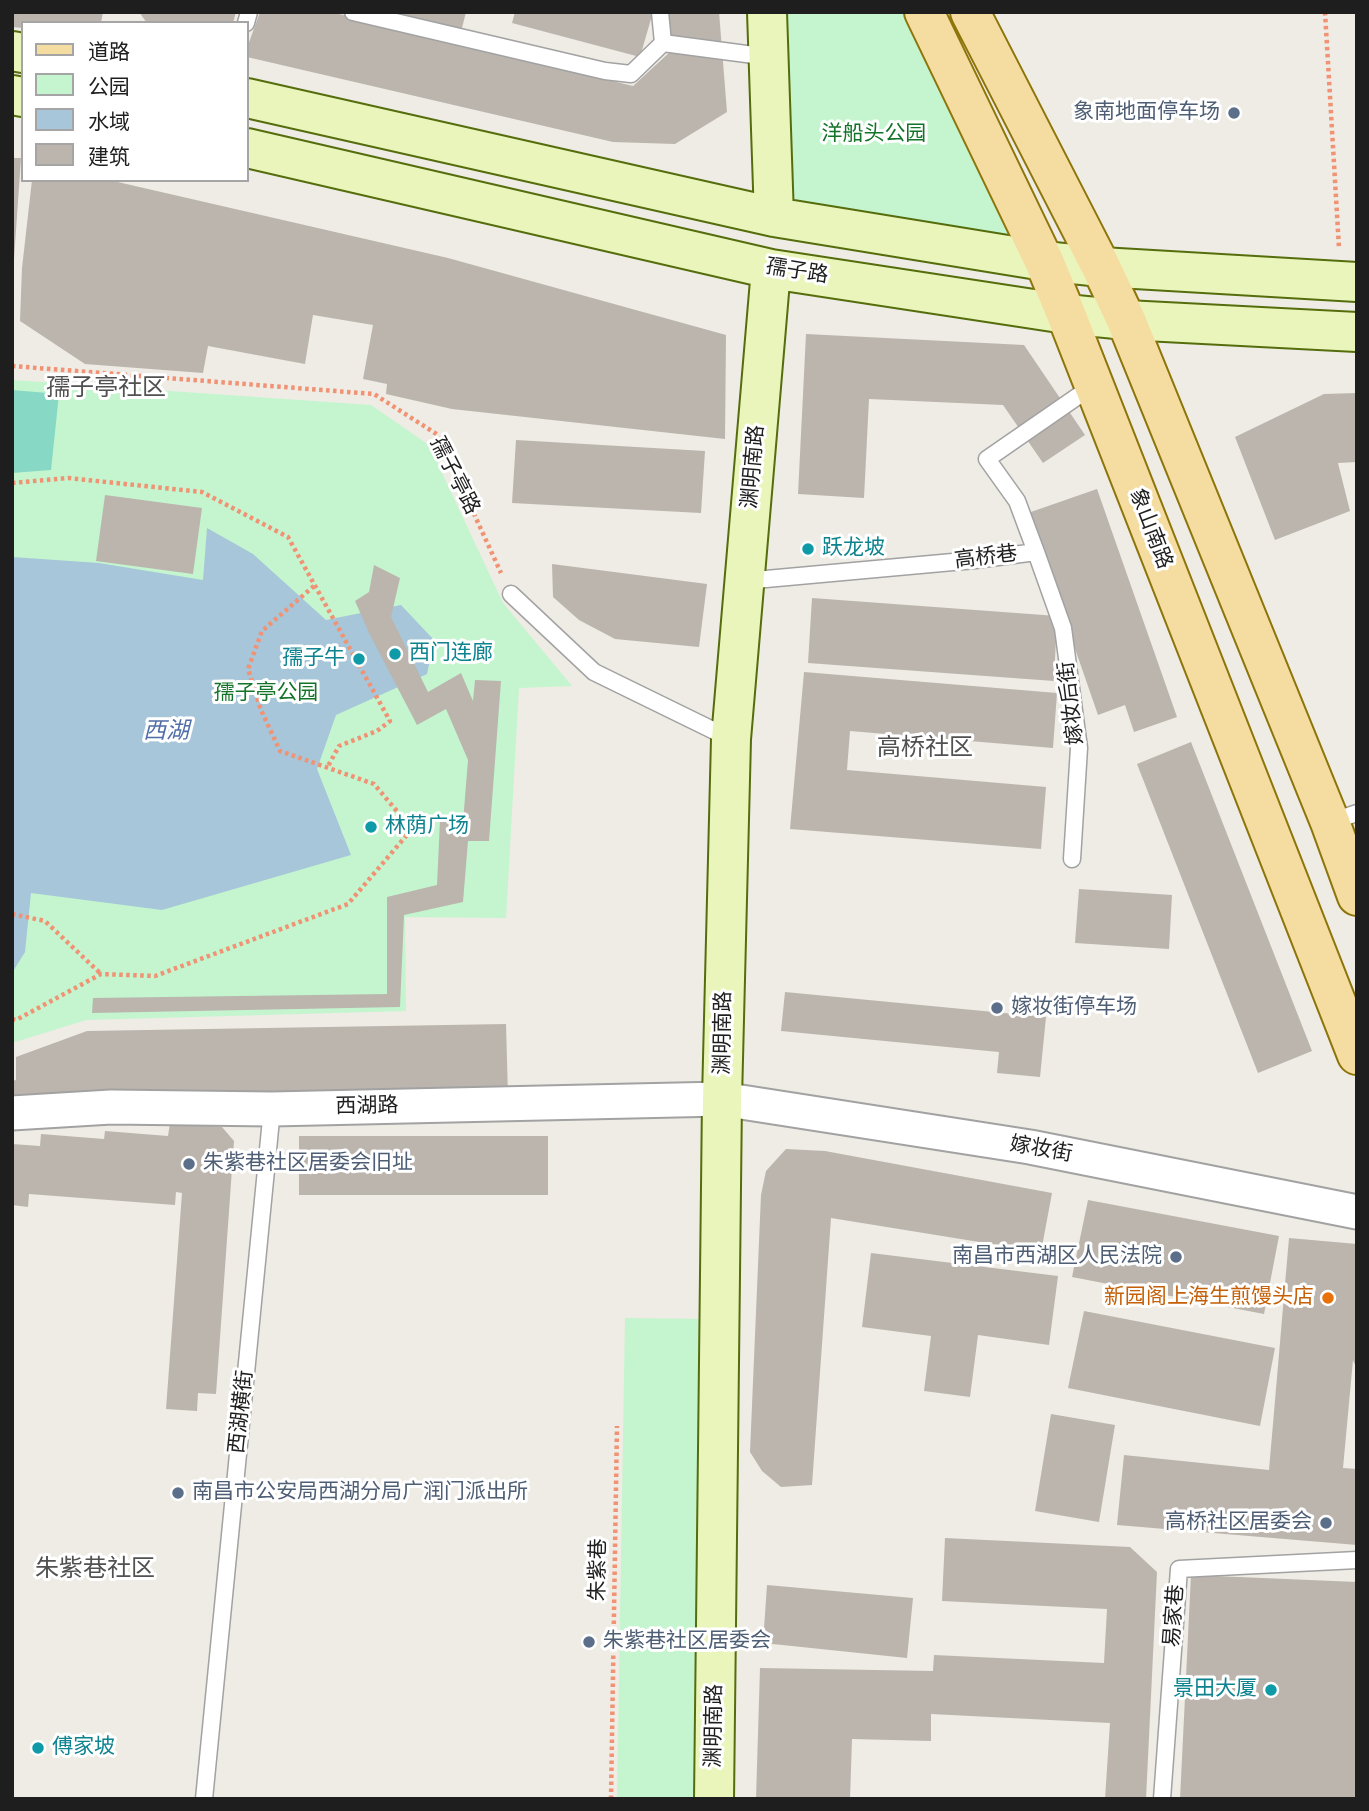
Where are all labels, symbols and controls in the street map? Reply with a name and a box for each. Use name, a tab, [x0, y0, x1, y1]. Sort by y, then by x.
legend	[21, 21, 248, 182]
text: 道路	[88, 40, 130, 64]
text: 公园	[88, 75, 130, 99]
place label: 象南地面停车场	[1073, 100, 1220, 126]
marker: 象南地面停车场	[1226, 105, 1242, 121]
text: 水域	[88, 110, 130, 134]
park label: 洋船头公园	[822, 122, 926, 148]
text: 建筑	[88, 145, 130, 169]
street label: 孺子路	[764, 255, 830, 289]
district label: 孺子亭社区	[46, 375, 166, 403]
street label: 渊明南路	[738, 424, 770, 510]
street label: 孺子亭路	[424, 433, 484, 519]
street label: 象山南路	[1123, 485, 1177, 573]
place label: 跃龙坡	[822, 536, 885, 562]
marker: 跃龙坡	[800, 541, 816, 557]
street label: 高桥巷	[953, 542, 1019, 574]
place label: 西门连廊	[409, 641, 493, 667]
place label: 孺子牛	[282, 646, 345, 672]
marker: 西门连廊	[387, 646, 403, 662]
marker: 孺子牛	[351, 651, 367, 667]
street label: 嫁妆后街	[1054, 660, 1090, 746]
park label: 孺子亭公园	[214, 681, 318, 707]
water label: 西湖	[143, 718, 189, 746]
district label: 高桥社区	[877, 735, 973, 763]
place label: 林荫广场	[385, 814, 469, 840]
marker: 林荫广场	[363, 819, 379, 835]
street label: 渊明南路	[711, 991, 737, 1075]
place label: 嫁妆街停车场	[1011, 995, 1137, 1021]
marker: 嫁妆街停车场	[989, 1000, 1005, 1016]
street label: 西湖路	[335, 1094, 399, 1120]
street label: 嫁妆街	[1008, 1132, 1074, 1168]
place label: 朱紫巷社区居委会旧址	[203, 1151, 413, 1177]
marker: 朱紫巷社区居委会旧址	[181, 1156, 197, 1172]
place label: 南昌市西湖区人民法院	[952, 1244, 1162, 1270]
marker: 南昌市西湖区人民法院	[1168, 1249, 1184, 1265]
place label: 新园阁上海生煎馒头店	[1104, 1285, 1314, 1311]
marker: 新园阁上海生煎馒头店	[1320, 1290, 1336, 1306]
street label: 西湖横街	[225, 1369, 259, 1455]
place label: 南昌市公安局西湖分局广润门派出所	[192, 1480, 528, 1506]
marker: 南昌市公安局西湖分局广润门派出所	[170, 1485, 186, 1501]
place label: 高桥社区居委会	[1165, 1510, 1312, 1536]
marker: 高桥社区居委会	[1318, 1515, 1334, 1531]
street label: 朱紫巷	[586, 1538, 612, 1602]
district label: 朱紫巷社区	[35, 1556, 155, 1584]
street label: 易家巷	[1160, 1584, 1190, 1648]
place label: 朱紫巷社区居委会	[603, 1629, 771, 1655]
marker: 朱紫巷社区居委会	[581, 1634, 597, 1650]
place label: 景田大厦	[1173, 1677, 1257, 1703]
marker: 景田大厦	[1263, 1682, 1279, 1698]
street label: 渊明南路	[702, 1684, 728, 1768]
place label: 傅家坡	[52, 1735, 115, 1761]
marker: 傅家坡	[30, 1740, 46, 1756]

